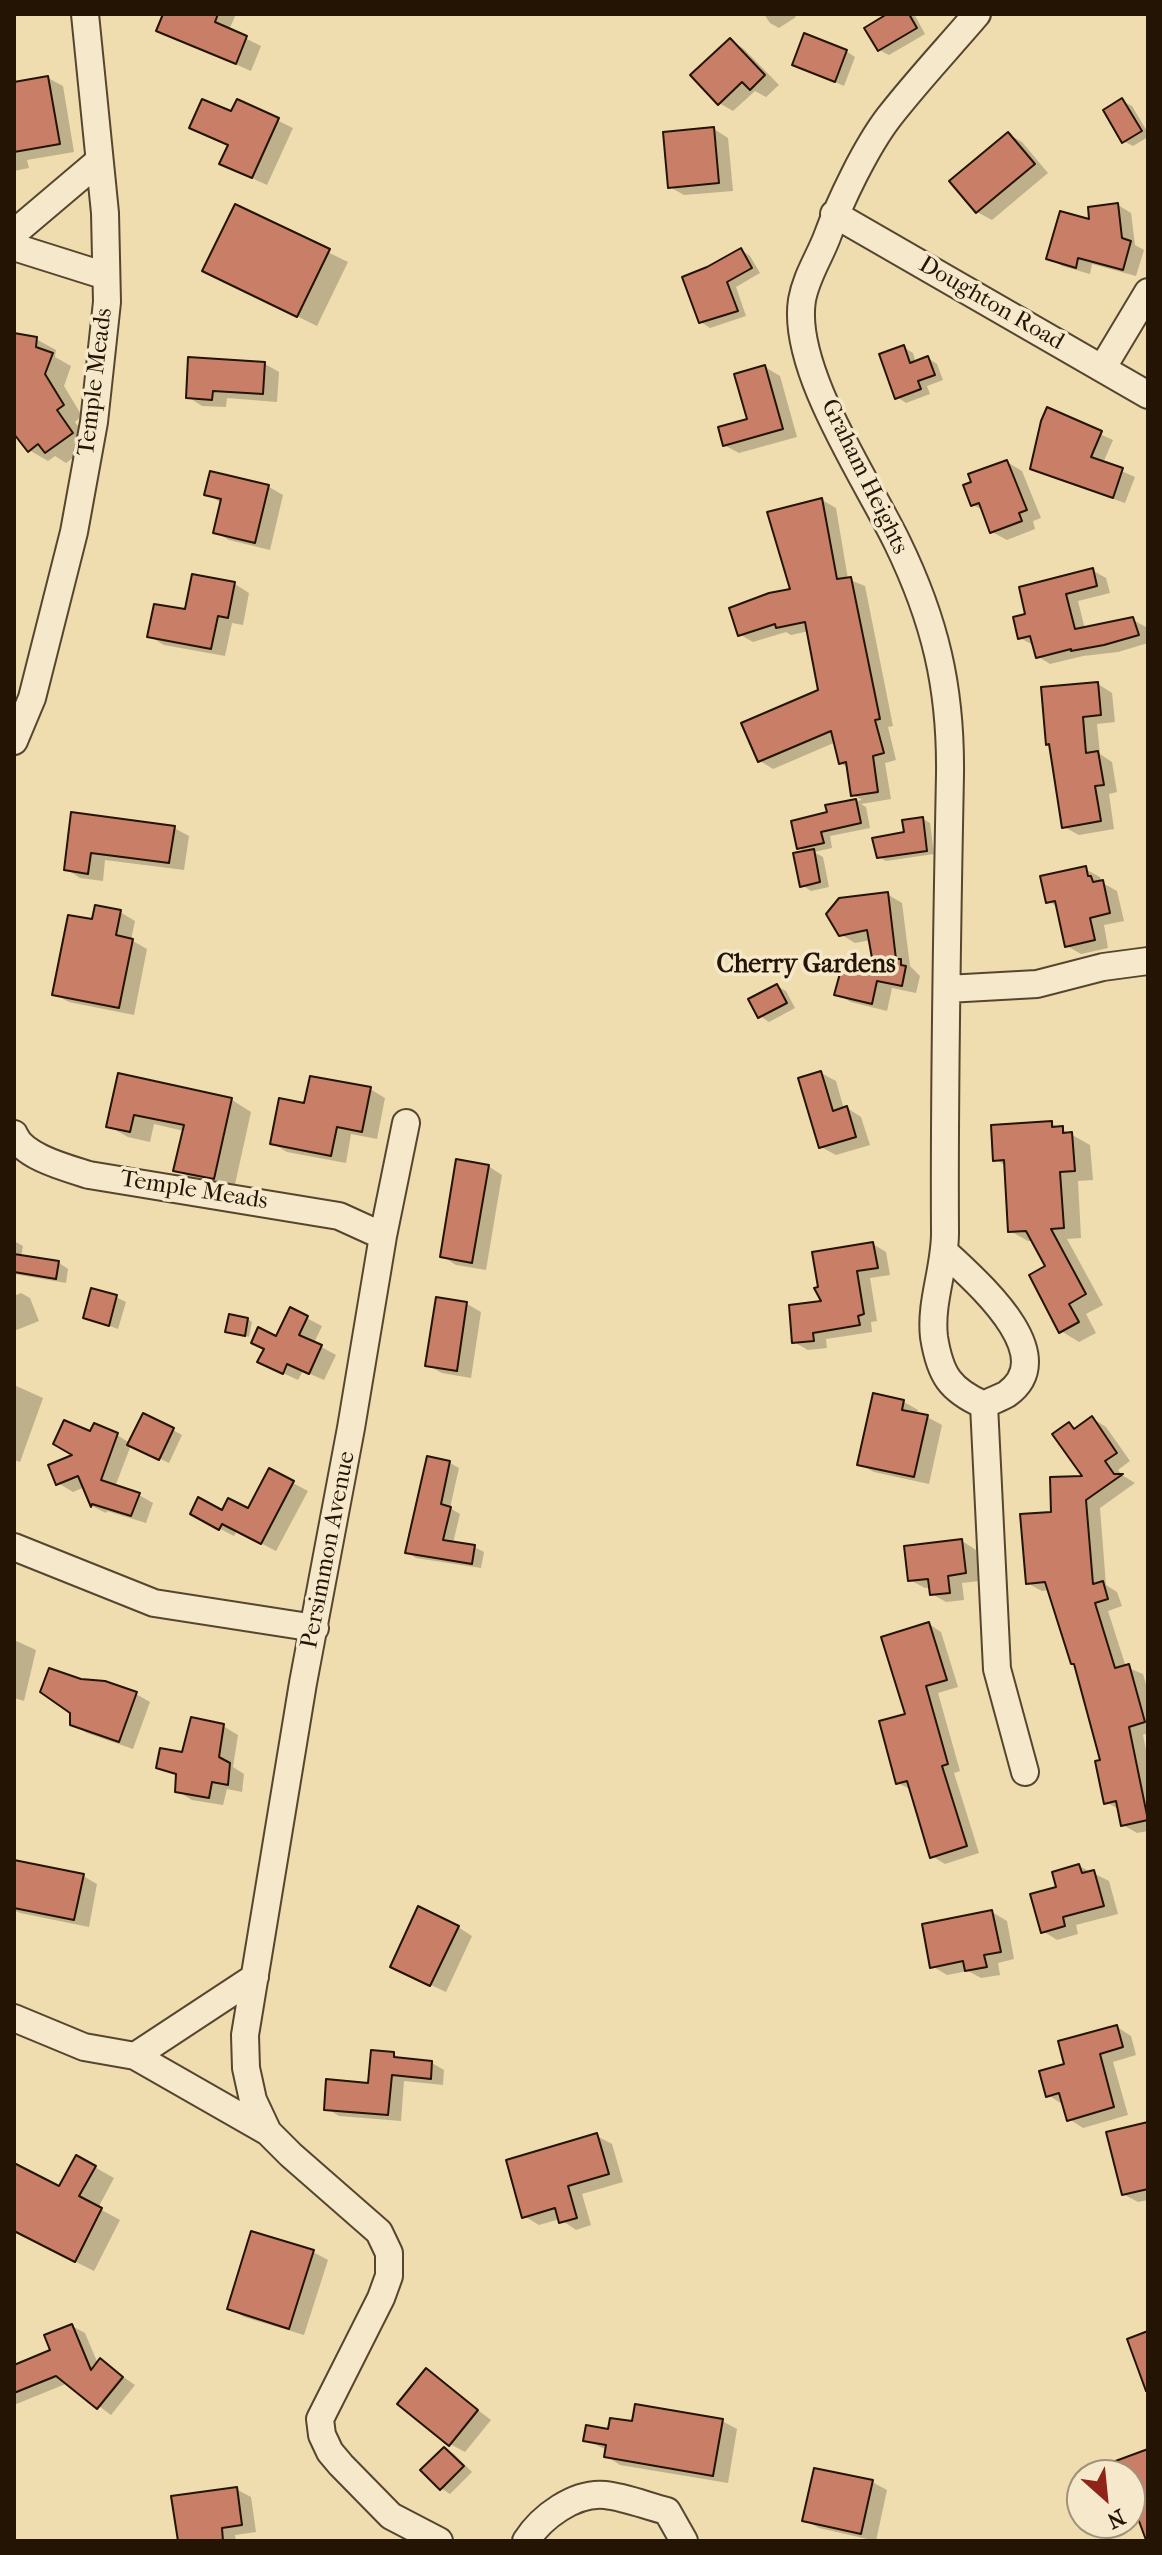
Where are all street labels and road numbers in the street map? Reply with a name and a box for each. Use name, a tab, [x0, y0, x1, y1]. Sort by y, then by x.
street label: Doughton Road	[913, 251, 1069, 357]
street label: Temple Meads	[73, 306, 119, 458]
street label: Graham Heights	[814, 395, 914, 559]
street label: Temple Meads	[118, 1165, 270, 1217]
street label: Persimmon Avenue	[296, 1449, 362, 1651]

